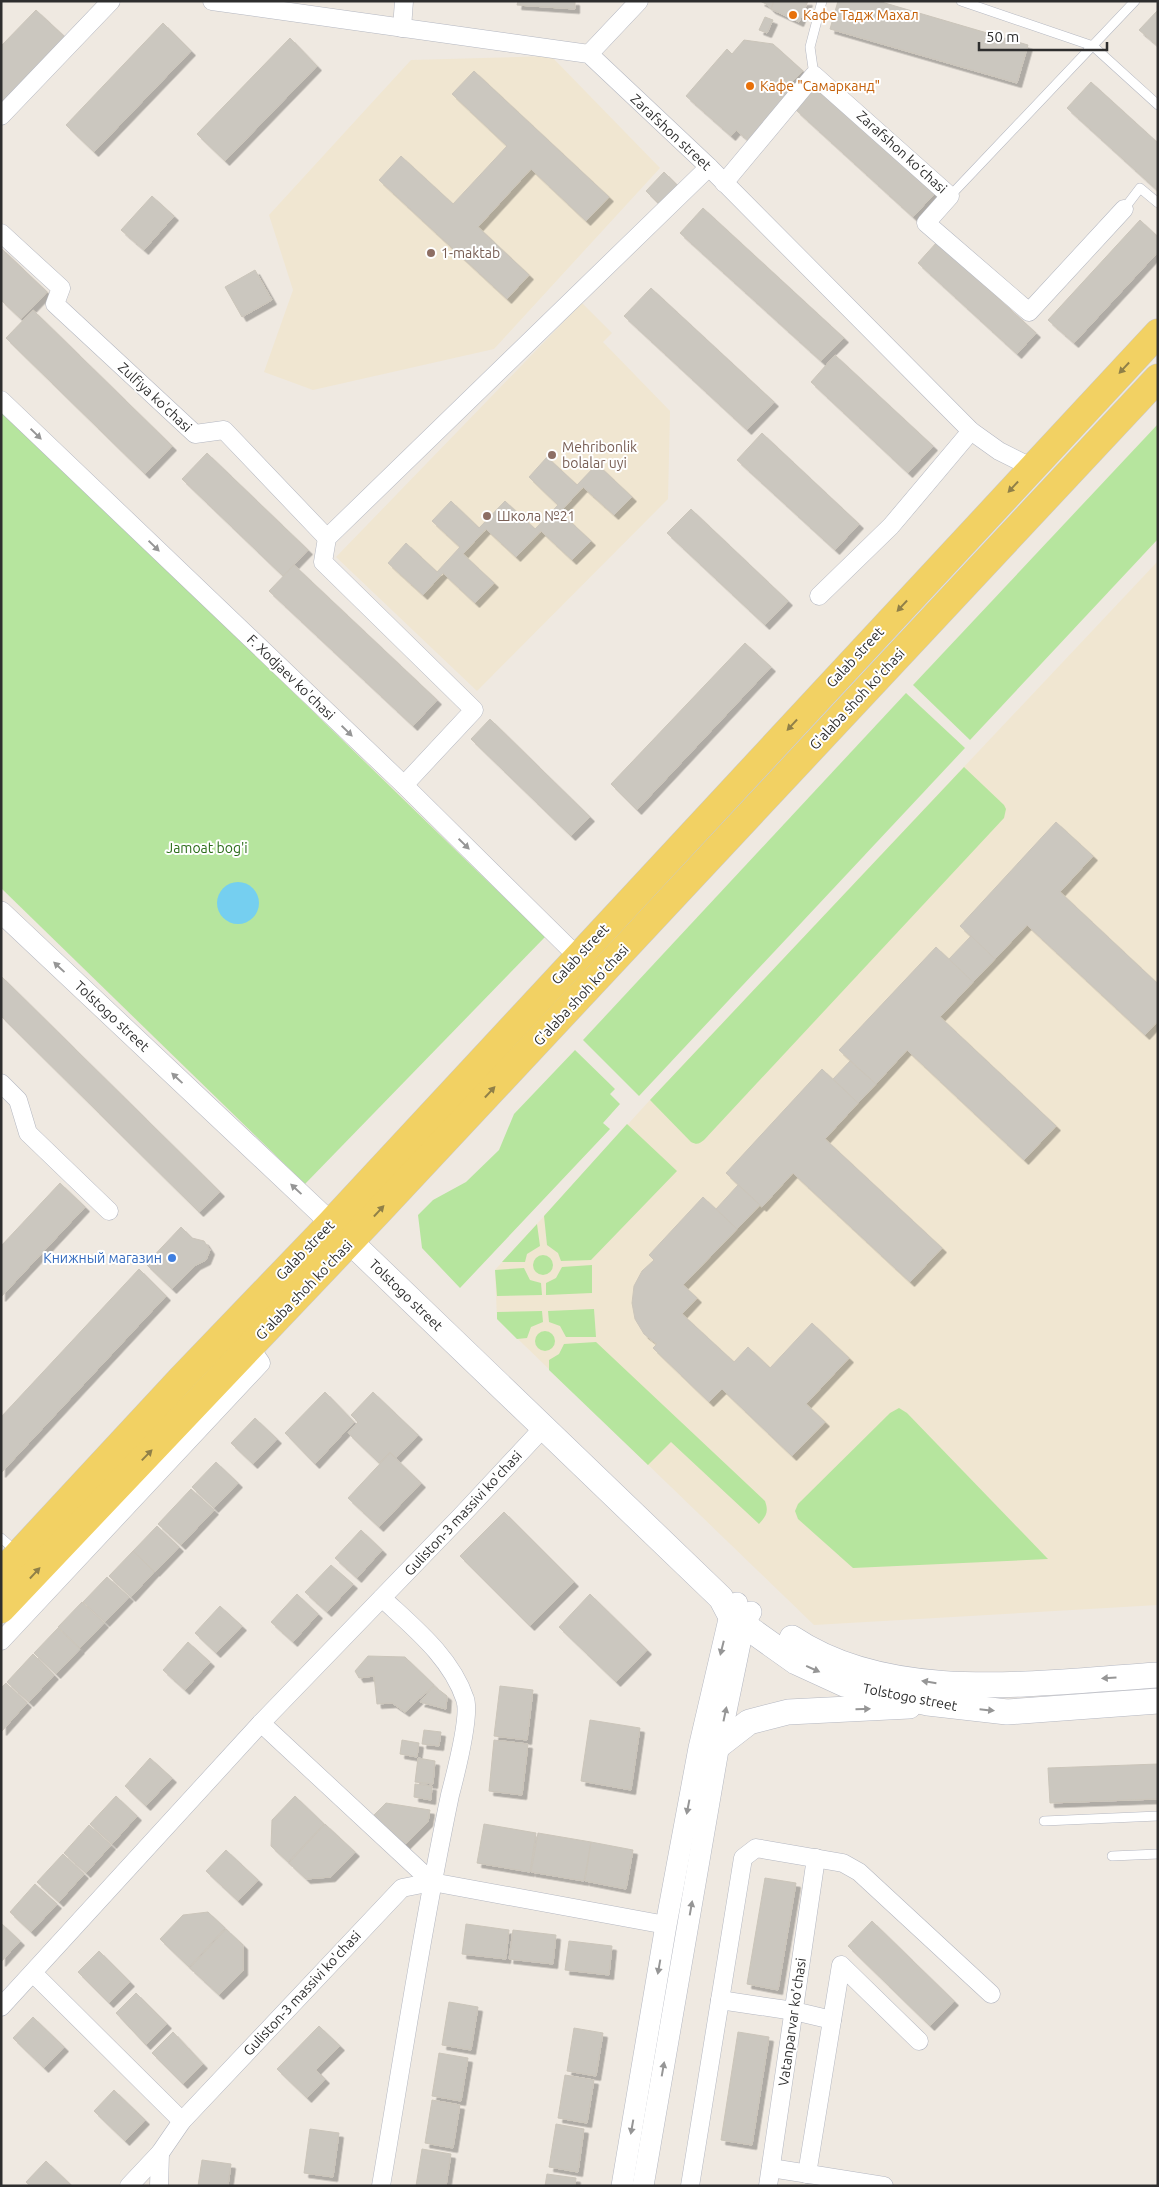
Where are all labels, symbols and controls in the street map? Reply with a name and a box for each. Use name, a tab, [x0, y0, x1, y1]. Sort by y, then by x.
place label: Кафе Тадж Махал	[803, 7, 919, 23]
marker: Кафе Тадж Махал	[787, 9, 799, 21]
scale bar	[979, 20, 1106, 52]
text: 50 m	[986, 28, 1019, 45]
place label: Кафе "Самарканд"	[760, 78, 880, 94]
marker: Кафе "Самарканд"	[744, 80, 756, 92]
street label: Zarafshon street	[627, 91, 715, 174]
street label: Zarafshon ko‘chasi	[854, 107, 950, 197]
place label: 1-maktab	[441, 245, 500, 261]
marker: 1-maktab	[425, 247, 437, 259]
street label: Zulfiya ko'chasi	[115, 359, 195, 435]
one-way arrow	[1118, 362, 1130, 374]
one-way arrow	[30, 428, 42, 440]
place label: Mehribonlik bolalar uyi	[562, 439, 637, 471]
marker: Mehribonlik bolalar uyi	[546, 449, 558, 461]
one-way arrow	[1007, 480, 1019, 492]
place label: Школа №21	[497, 508, 576, 524]
marker: Школа №21	[481, 510, 493, 522]
one-way arrow	[148, 540, 160, 552]
one-way arrow	[896, 599, 908, 611]
street label: Galab street	[823, 623, 887, 690]
street label: F. Xodjaev ko'chasi	[244, 631, 338, 723]
street label: G'alaba shoh ko'chasi	[806, 645, 908, 753]
one-way arrow	[786, 719, 798, 731]
one-way arrow	[341, 725, 353, 737]
one-way arrow	[458, 838, 470, 850]
park label: Jamoat bog'i	[166, 840, 248, 856]
street label: Galab street	[548, 920, 612, 987]
street label: G'alaba shoh ko'chasi	[530, 941, 632, 1049]
one-way arrow	[53, 961, 65, 973]
street label: Tolstogo street	[71, 977, 153, 1055]
one-way arrow	[172, 1072, 184, 1084]
one-way arrow	[484, 1087, 496, 1099]
one-way arrow	[290, 1183, 302, 1195]
one-way arrow	[373, 1205, 385, 1217]
street label: Galab street	[273, 1217, 338, 1283]
street label: G'alaba shoh ko'chasi	[252, 1237, 356, 1343]
place label: Книжный магазин	[43, 1250, 162, 1266]
marker: Книжный магазин	[166, 1252, 178, 1264]
street label: Tolstogo street	[366, 1256, 446, 1334]
street label: Guliston-3 massivi ko'chasi	[401, 1447, 525, 1579]
one-way arrow	[141, 1450, 153, 1462]
one-way arrow	[29, 1567, 41, 1579]
one-way arrow	[718, 1641, 726, 1656]
one-way arrow	[806, 1666, 820, 1674]
one-way arrow	[1101, 1674, 1117, 1682]
one-way arrow	[921, 1678, 937, 1686]
street label: Tolstogo street	[861, 1680, 959, 1714]
one-way arrow	[855, 1705, 871, 1713]
one-way arrow	[721, 1706, 729, 1722]
one-way arrow	[979, 1706, 995, 1714]
one-way arrow	[683, 1800, 691, 1816]
one-way arrow	[687, 1900, 695, 1916]
street label: Guliston-3 massivi ko'chasi	[240, 1927, 364, 2059]
street label: Vatanparvar ko'chasi	[775, 1957, 809, 2087]
one-way arrow	[654, 1959, 662, 1975]
one-way arrow	[660, 2060, 668, 2076]
one-way arrow	[627, 2120, 635, 2136]

